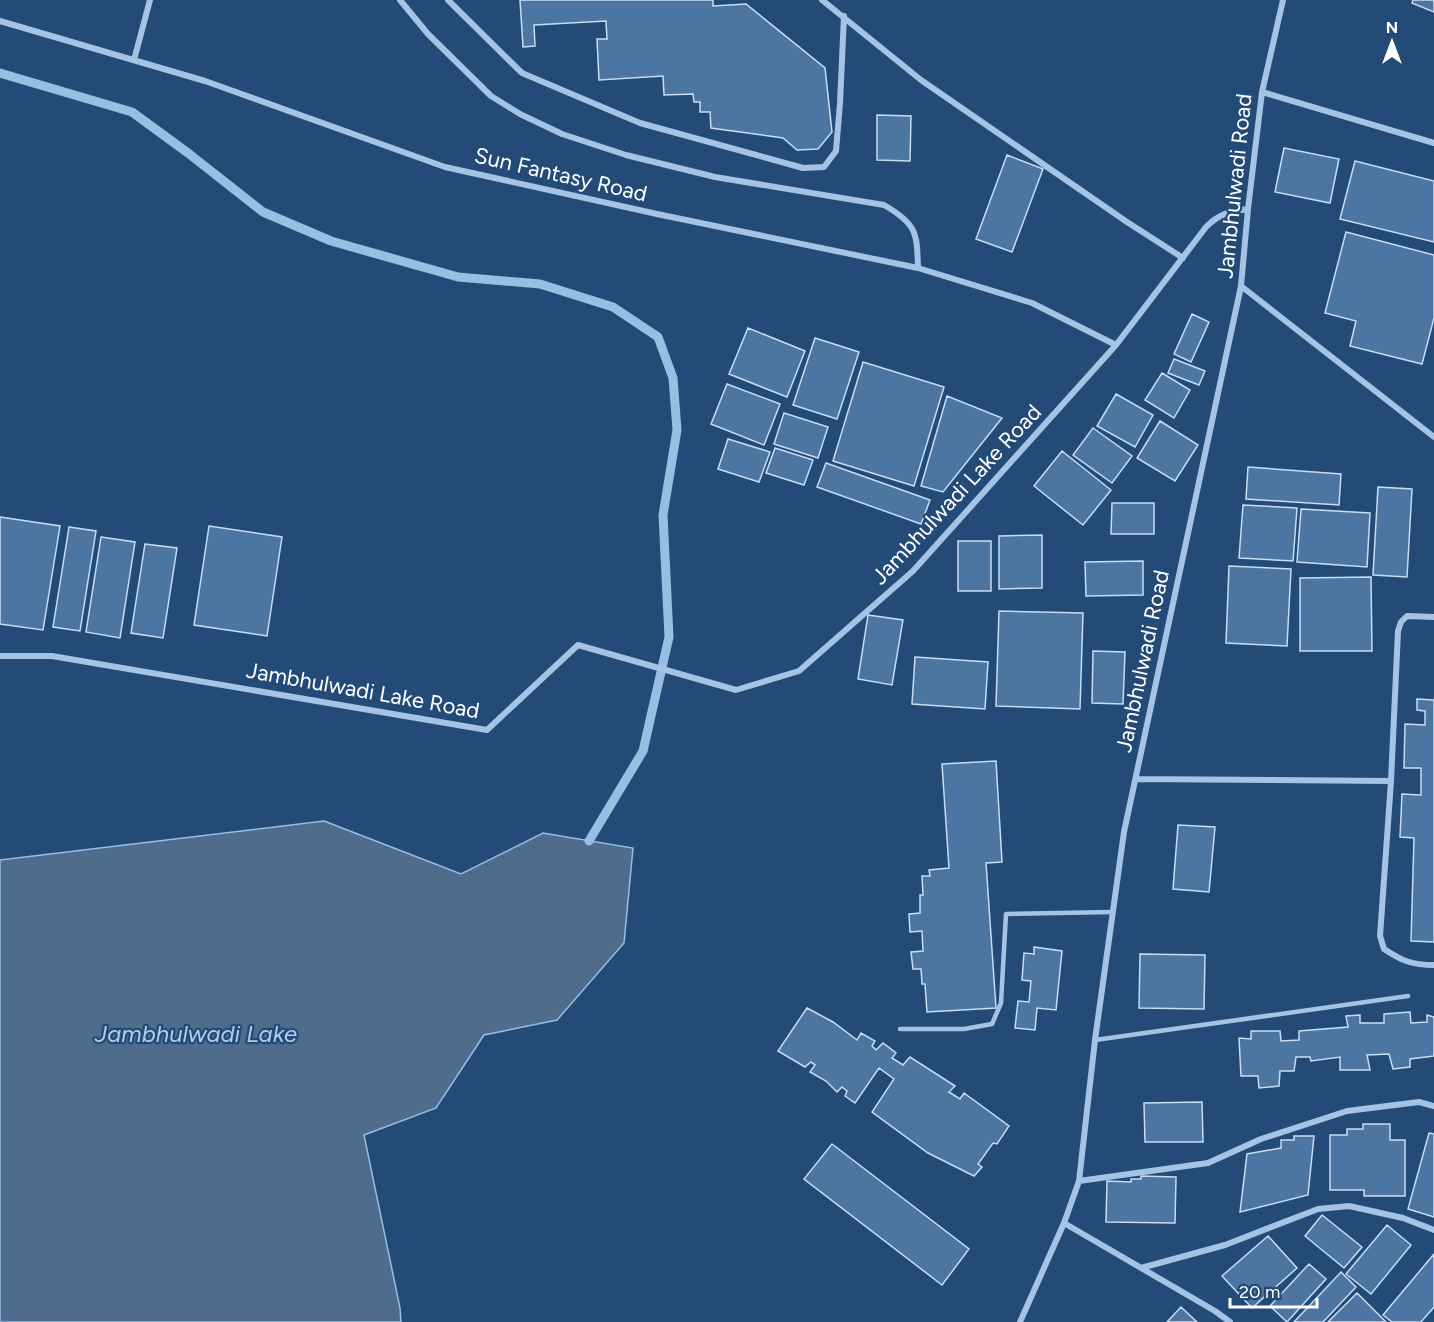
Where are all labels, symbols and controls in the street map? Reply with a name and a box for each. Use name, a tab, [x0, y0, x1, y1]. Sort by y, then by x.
north arrow	[1362, 12, 1422, 72]
text: N	[1386, 18, 1398, 37]
street label: Jambhulwadi Road	[1211, 92, 1258, 280]
street label: Sun Fantasy Road	[472, 142, 650, 207]
street label: Jambhulwadi Lake Road	[866, 399, 1047, 590]
street label: Jambhulwadi Road	[1110, 567, 1175, 755]
street label: Jambhulwadi Lake Road	[244, 657, 482, 724]
water label: Jambhulwadi Lake	[94, 1019, 297, 1048]
scale bar	[1230, 1271, 1317, 1309]
text: 20 m	[1239, 1281, 1280, 1303]

